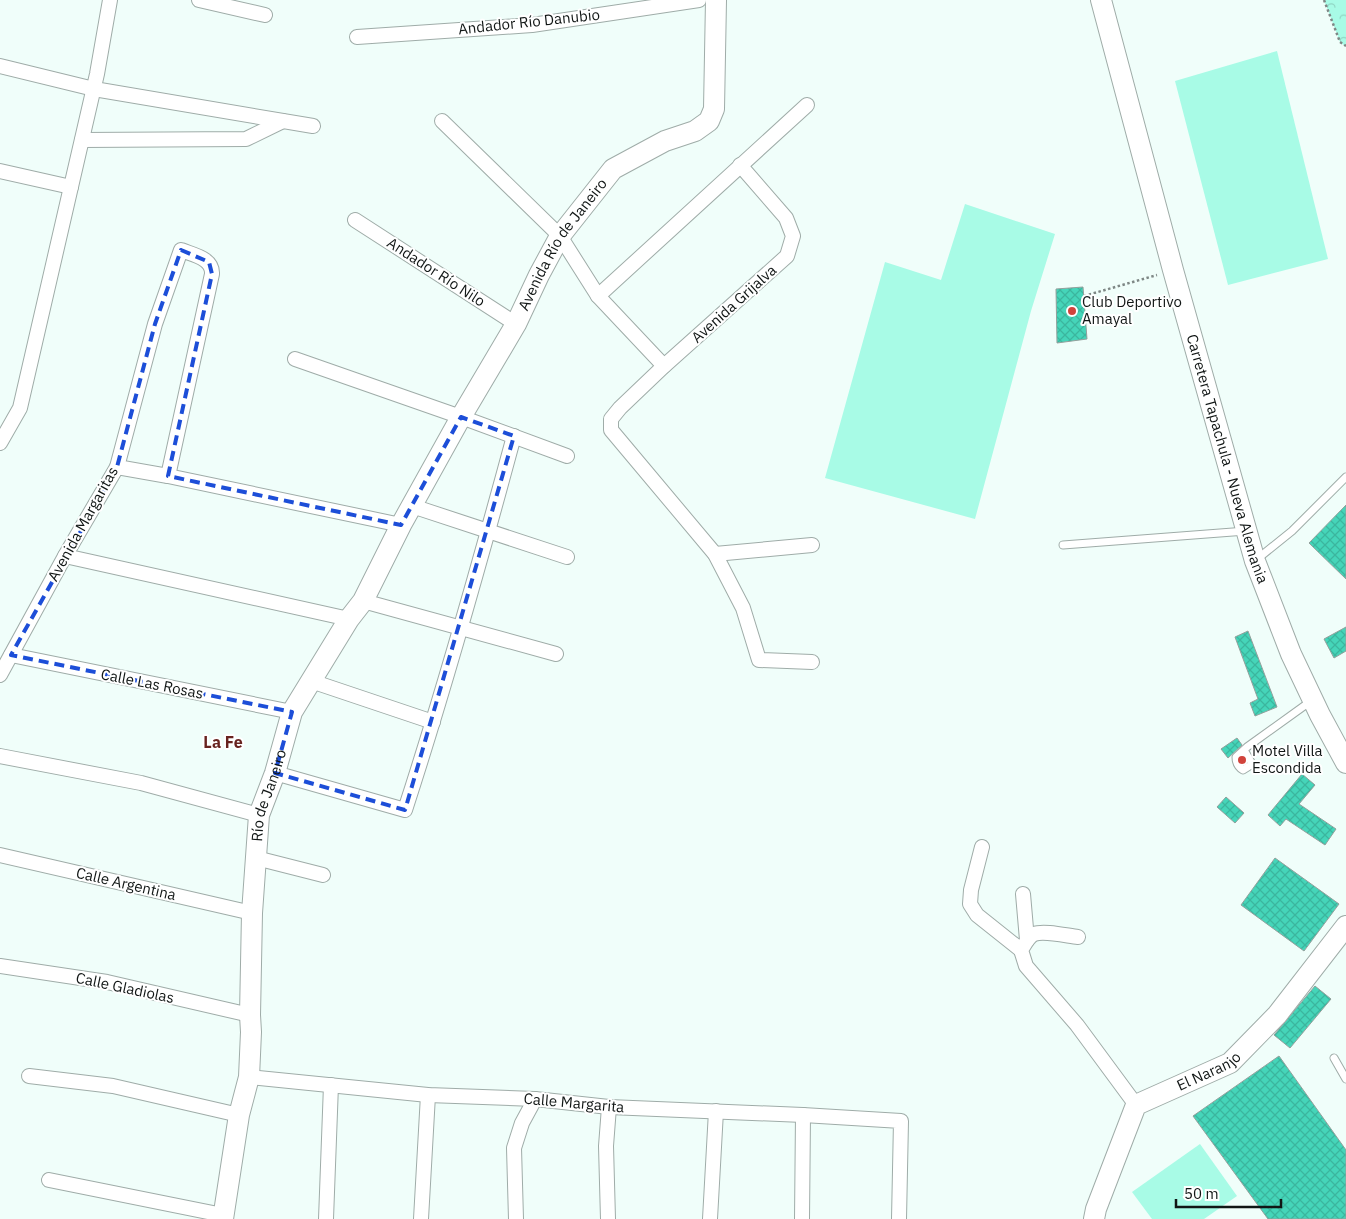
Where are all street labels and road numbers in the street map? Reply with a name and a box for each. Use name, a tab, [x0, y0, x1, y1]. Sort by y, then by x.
street label: Andador Río Danubio	[457, 5, 601, 38]
street label: Avenida Río de Janeiro	[514, 174, 611, 314]
street label: Andador Río Nilo	[384, 233, 489, 310]
street label: Avenida Grijalva	[687, 260, 780, 347]
street label: Carretera Tapachula - Nueva Alemania	[1183, 332, 1273, 586]
street label: Avenida Margaritas	[43, 463, 122, 585]
street label: Calle Las Rosas	[99, 664, 205, 703]
street label: Río de Janeiro	[247, 747, 290, 842]
street label: Calle Argentina	[74, 863, 178, 904]
street label: Calle Gladiolas	[74, 968, 176, 1007]
street label: El Naranjo	[1174, 1047, 1245, 1095]
street label: Calle Margarita	[523, 1089, 625, 1116]

